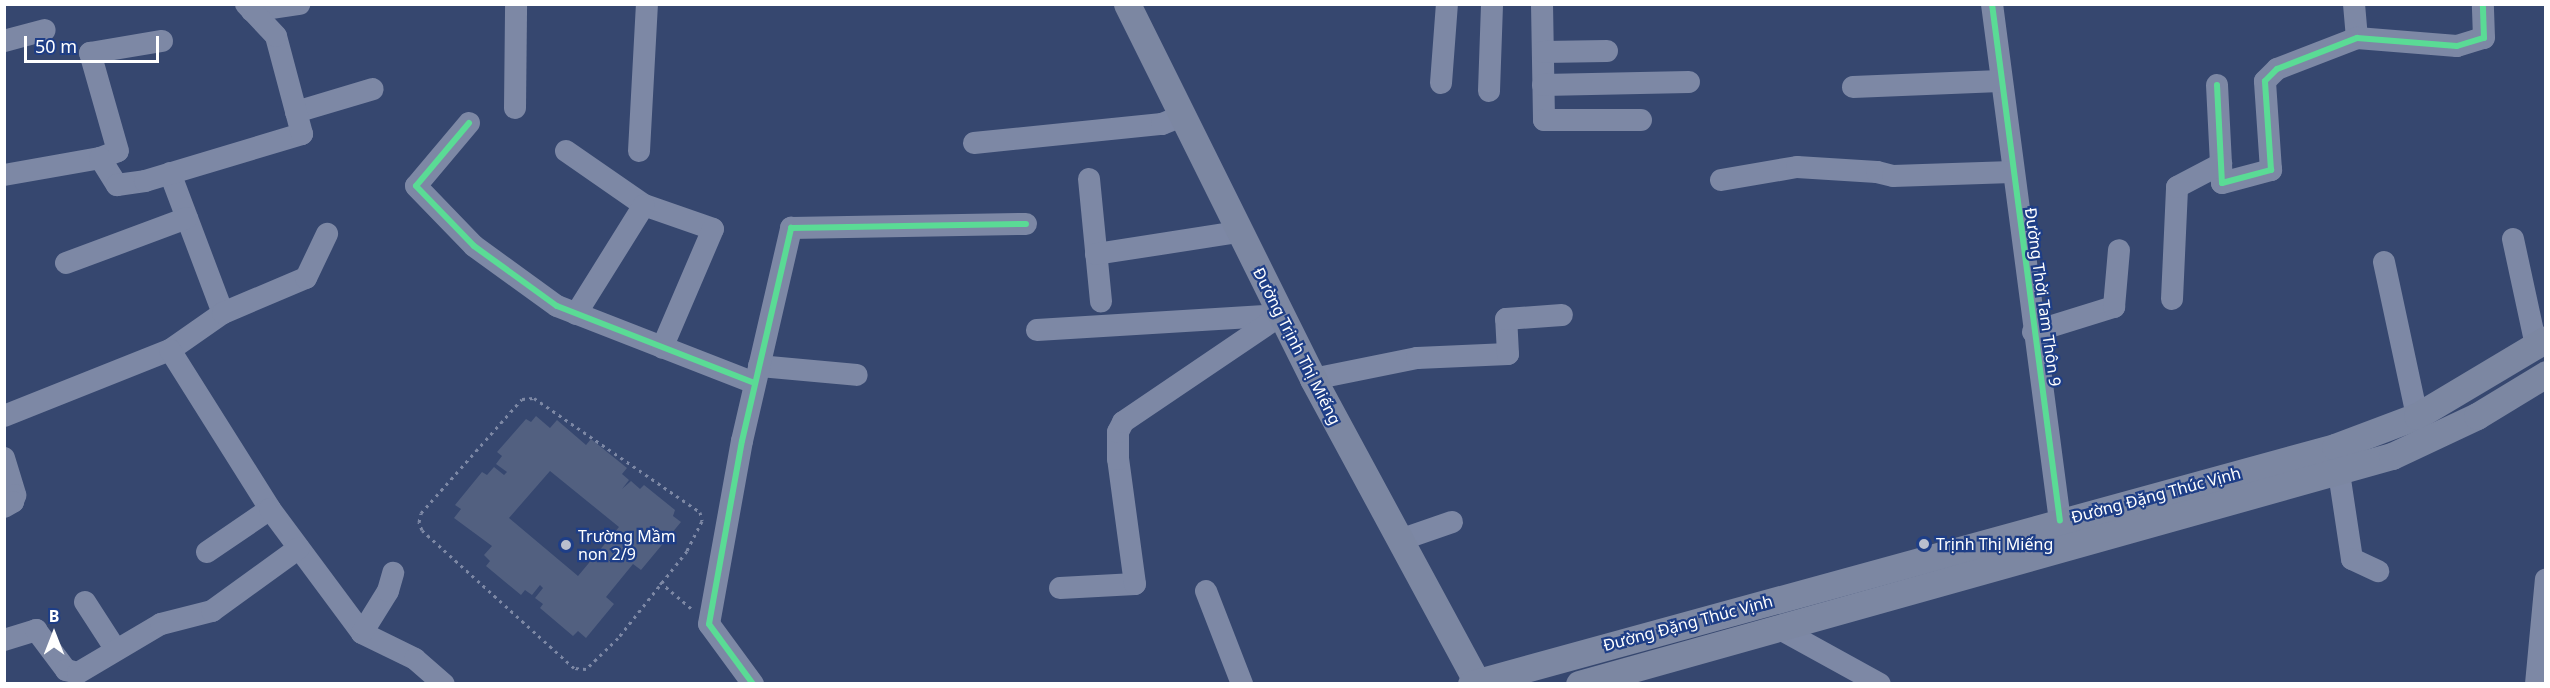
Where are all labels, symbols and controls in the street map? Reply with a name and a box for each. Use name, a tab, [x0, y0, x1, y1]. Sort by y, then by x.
scale bar	[27, 24, 162, 62]
text: 50 m	[35, 34, 77, 58]
street label: Đường Thời Tam Thôn 9	[2021, 206, 2065, 388]
street label: Đường Trịnh Thị Miếng	[1249, 264, 1345, 428]
street label: Đường Đặng Thúc Vịnh	[2069, 463, 2243, 527]
place label: Trường Mầm non 2/9	[578, 526, 676, 564]
place label: Trịnh Thị Miếng	[1936, 534, 2053, 554]
marker: Trịnh Thị Miếng	[1917, 537, 1931, 551]
marker: Trường Mầm non 2/9	[559, 538, 573, 552]
street label: Đường Đặng Thúc Vịnh	[1601, 591, 1775, 655]
north arrow	[24, 604, 84, 664]
text: B	[49, 605, 59, 627]

